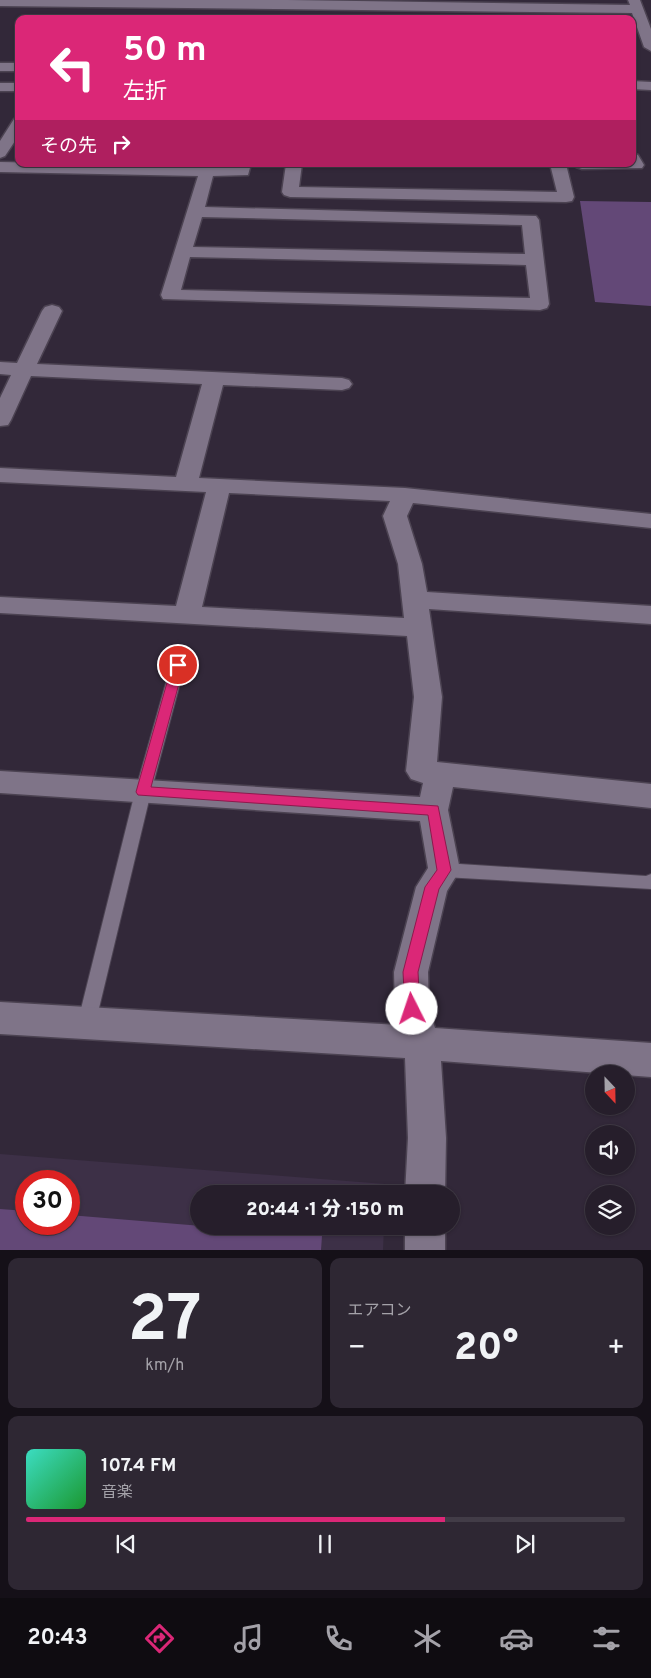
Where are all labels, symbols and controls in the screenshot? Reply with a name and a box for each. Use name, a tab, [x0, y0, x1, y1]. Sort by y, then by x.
text: 50 m	[123, 29, 207, 73]
icon: left	[40, 35, 105, 100]
text: 左折	[123, 79, 167, 106]
icon: right	[107, 130, 135, 158]
text: その先	[40, 135, 97, 159]
pin	[157, 644, 199, 686]
icon: arrive	[164, 651, 192, 679]
position arrow	[385, 982, 437, 1034]
north arrow	[585, 1065, 635, 1115]
map controls	[585, 1065, 635, 1235]
button: sound	[585, 1125, 635, 1175]
speed limit sign: 30	[15, 1170, 80, 1235]
button: layers	[585, 1185, 635, 1235]
text: 20:44 · 1 分 · 150 m	[246, 1198, 404, 1222]
text: 27	[128, 1282, 202, 1364]
text: エアコン	[348, 1301, 412, 1321]
text: 20°	[454, 1325, 518, 1374]
text: −	[348, 1331, 366, 1367]
text: +	[607, 1331, 625, 1367]
text: km/h	[145, 1356, 184, 1376]
text: 107.4 FM	[101, 1454, 176, 1478]
text: 音楽	[101, 1483, 133, 1503]
icon: previous	[112, 1530, 140, 1558]
icon: pause	[311, 1530, 339, 1558]
icon: next	[511, 1530, 539, 1558]
icon: directions	[142, 1621, 177, 1656]
icon: music	[231, 1621, 266, 1656]
icon: phone	[321, 1621, 356, 1656]
icon: climate	[410, 1621, 445, 1656]
icon: car	[499, 1621, 534, 1656]
icon: filters	[589, 1621, 624, 1656]
text: 20:43	[27, 1625, 88, 1652]

